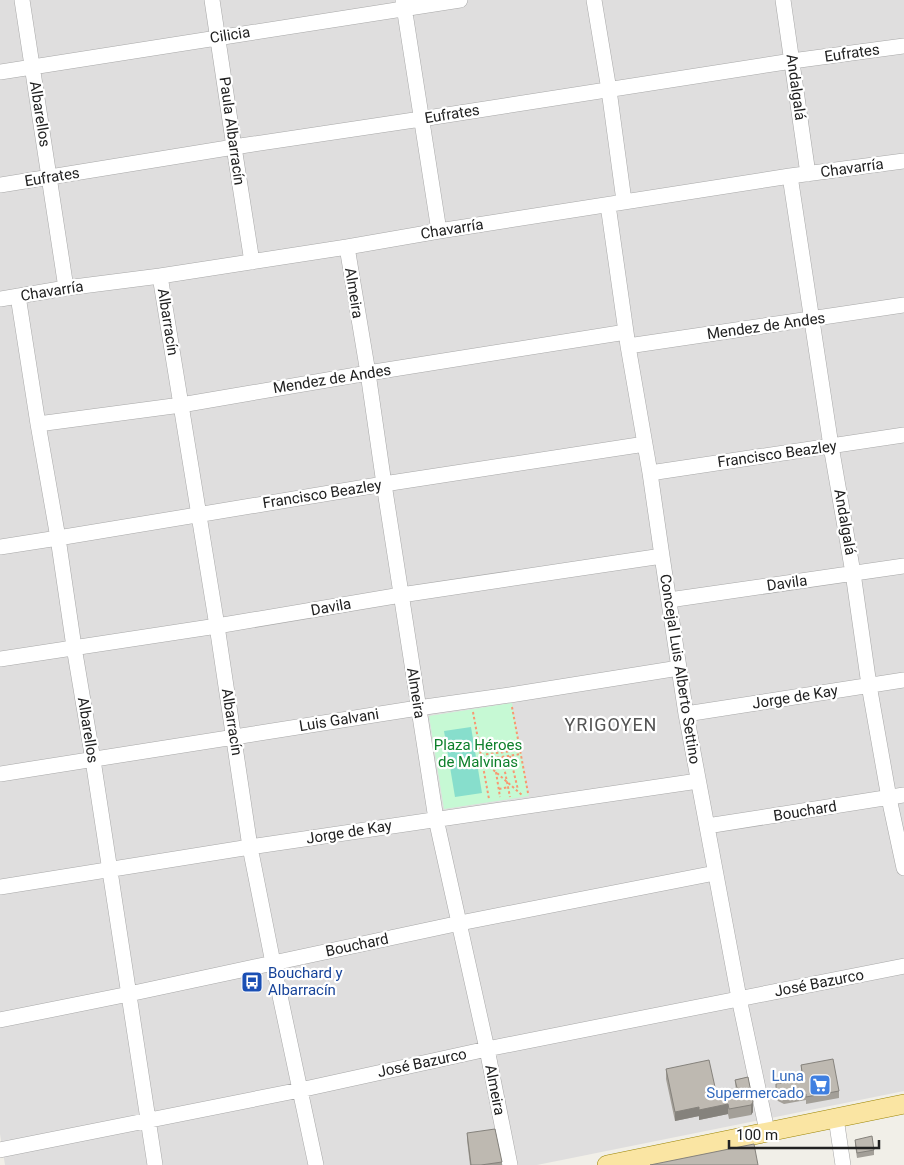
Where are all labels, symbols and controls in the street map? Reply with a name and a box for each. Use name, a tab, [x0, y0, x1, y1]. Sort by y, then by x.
street label: Cilicia	[209, 23, 251, 47]
street label: Eufrates	[823, 40, 881, 66]
street label: Andalgalá	[782, 53, 810, 121]
street label: Paula Albarracín	[215, 76, 249, 186]
street label: Albarellos	[26, 80, 54, 148]
street label: Eufrates	[423, 101, 481, 127]
street label: Chavarría	[819, 155, 885, 181]
street label: Eufrates	[23, 164, 81, 190]
street label: Chavarría	[419, 215, 485, 243]
street label: Almeira	[341, 266, 367, 320]
street label: Chavarría	[19, 277, 85, 305]
street label: Albarracín	[154, 287, 182, 357]
street label: Mendez de Andes	[706, 309, 826, 343]
street label: Mendez de Andes	[272, 361, 392, 397]
street label: Francisco Beazley	[716, 437, 838, 471]
street label: Francisco Beazley	[261, 476, 383, 512]
street label: Andalgalá	[830, 488, 860, 556]
street label: Davila	[766, 571, 808, 595]
street label: Concejal Luis Alberto Settino	[656, 573, 704, 765]
street label: Davila	[309, 595, 353, 619]
street label: Almeira	[403, 666, 429, 720]
street label: Jorge de Kay	[751, 681, 839, 713]
street label: Albarracín	[218, 687, 246, 757]
street label: Albarellos	[74, 696, 102, 764]
street label: Luis Galvani	[298, 705, 380, 735]
district label: YRIGOYEN	[565, 714, 657, 735]
park label: Plaza Héroes de Malvinas	[434, 736, 522, 771]
street label: Bouchard	[772, 797, 838, 825]
street label: Jorge de Kay	[305, 816, 393, 848]
street label: Bouchard	[324, 930, 390, 960]
place label: Bouchard y Albarracín	[268, 964, 343, 999]
street label: José Bazurco	[773, 965, 865, 1001]
bus stop icon: Bouchard y Albarracín	[240, 970, 264, 994]
street label: José Bazurco	[376, 1045, 468, 1081]
street label: Almeira	[481, 1063, 509, 1117]
place label: Luna Supermercado	[706, 1067, 804, 1102]
supermarket icon: Luna Supermercado	[808, 1073, 832, 1097]
scale bar	[729, 1118, 879, 1150]
text: 100 m	[736, 1126, 778, 1144]

